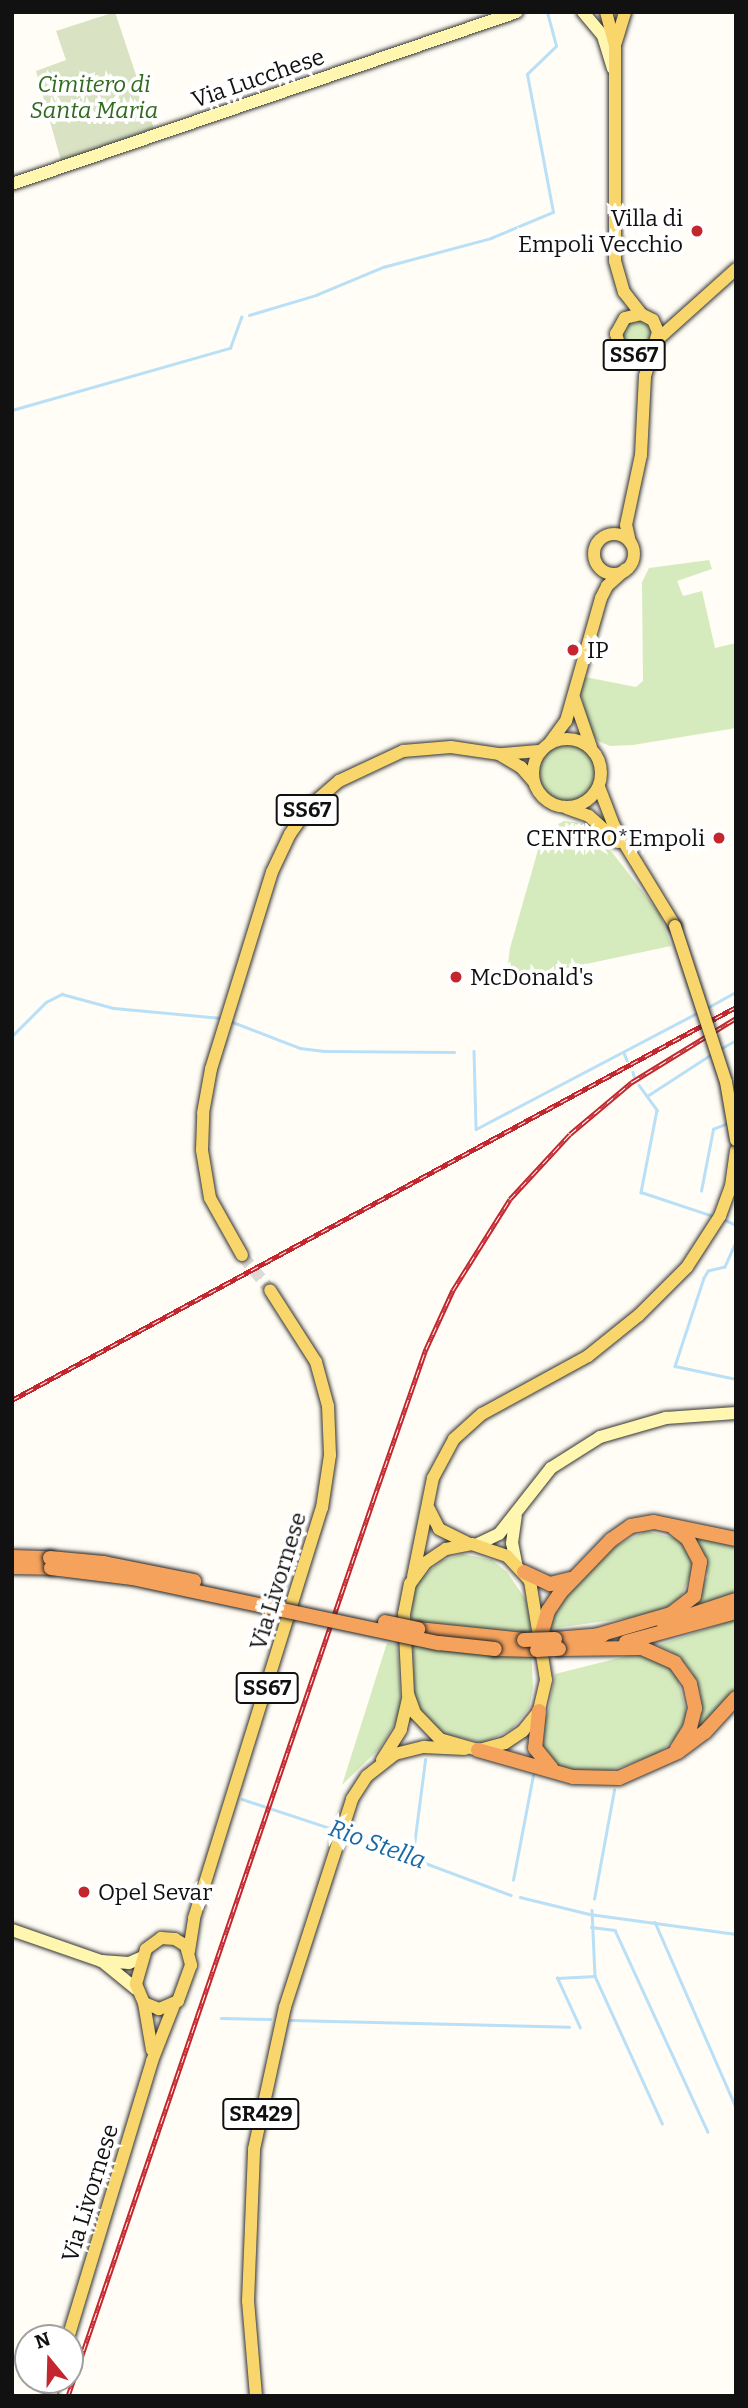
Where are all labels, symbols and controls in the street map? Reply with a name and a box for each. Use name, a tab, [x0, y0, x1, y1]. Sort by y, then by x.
street label: Via Lucchese	[188, 42, 328, 114]
park label: Cimitero di Santa Maria	[30, 70, 158, 124]
place label: Villa di Empoli Vecchio	[518, 204, 683, 258]
marker: Villa di Empoli Vecchio	[689, 223, 705, 239]
road number: SS67	[602, 338, 666, 372]
place label: IP	[587, 636, 609, 664]
marker: IP	[565, 642, 581, 658]
road number: SS67	[276, 792, 338, 828]
place label: CENTRO*Empoli	[526, 824, 705, 852]
marker: CENTRO*Empoli	[711, 830, 727, 846]
place label: McDonald's	[470, 963, 594, 991]
marker: McDonald's	[448, 969, 464, 985]
street label: Via Livornese	[244, 1509, 312, 1653]
road number: SS67	[236, 1670, 298, 1706]
water label: Rio Stella	[325, 1814, 429, 1876]
place label: Opel Sevar	[98, 1878, 212, 1906]
marker: Opel Sevar	[76, 1884, 92, 1900]
road number: SR429	[221, 2096, 301, 2132]
street label: Via Livornese	[56, 2121, 124, 2265]
north arrow	[14, 2324, 84, 2394]
text: N	[32, 2327, 53, 2354]

